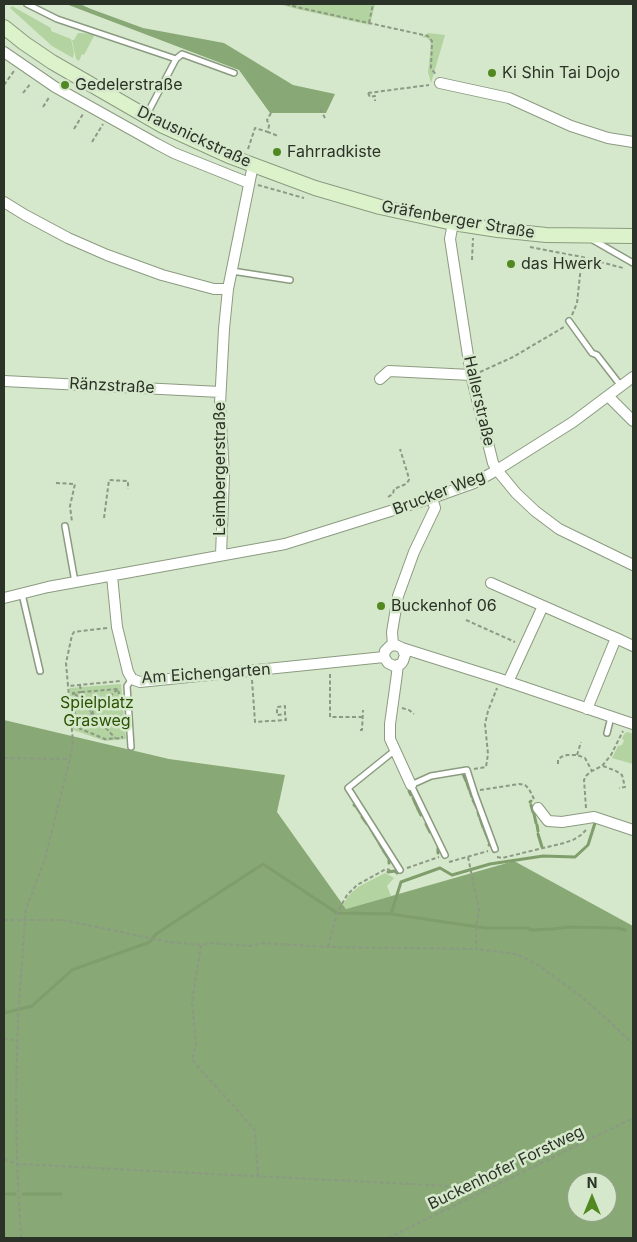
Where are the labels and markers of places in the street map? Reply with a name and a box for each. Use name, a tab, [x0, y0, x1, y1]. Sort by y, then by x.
place label: Ki Shin Tai Dojo	[502, 63, 620, 83]
marker: Ki Shin Tai Dojo	[486, 67, 498, 79]
place label: Gedelerstraße	[75, 75, 182, 95]
marker: Gedelerstraße	[59, 79, 71, 91]
place label: Fahrradkiste	[287, 142, 381, 162]
marker: Fahrradkiste	[271, 146, 283, 158]
place label: das Hwerk	[521, 254, 602, 274]
marker: das Hwerk	[505, 258, 517, 270]
place label: Buckenhof 06	[391, 596, 497, 616]
marker: Buckenhof 06	[375, 600, 387, 612]

